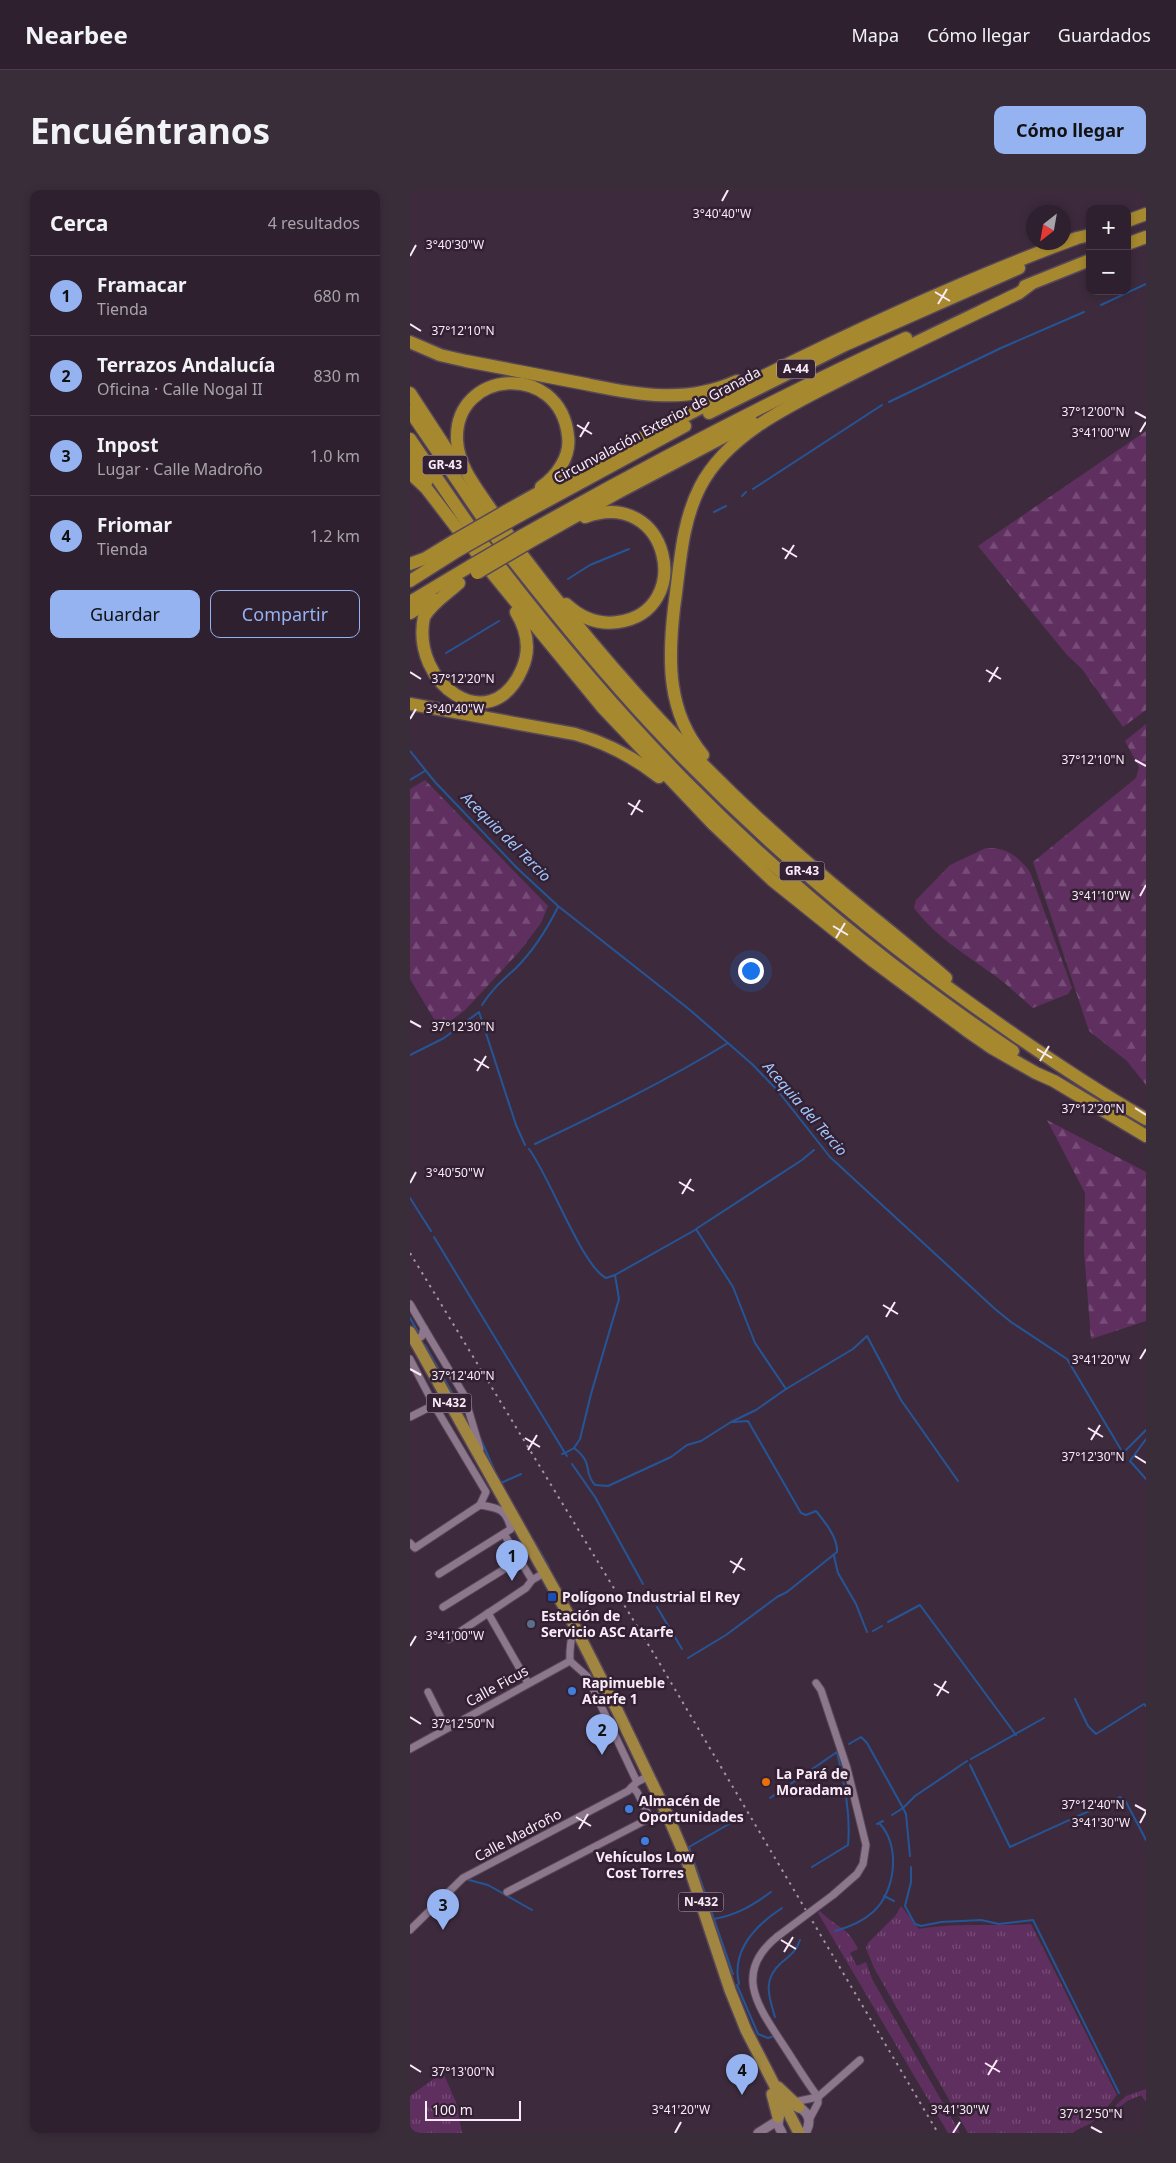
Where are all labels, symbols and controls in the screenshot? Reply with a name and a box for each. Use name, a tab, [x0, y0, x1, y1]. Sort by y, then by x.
text: Nearbee	[25, 18, 128, 51]
text: Mapa	[852, 23, 899, 47]
text: Cómo llegar	[927, 23, 1030, 47]
text: Guardados	[1058, 23, 1151, 47]
button: Cómo llegar	[994, 106, 1146, 154]
text: Encuéntranos	[30, 107, 270, 154]
text: 3°40'40"W	[693, 205, 751, 222]
north arrow	[1026, 205, 1071, 250]
map controls	[1086, 205, 1131, 295]
button: +	[1086, 205, 1131, 250]
text: Cerca	[50, 209, 108, 237]
text: 4 resultados	[268, 212, 360, 234]
text: 3°40'30"W	[426, 236, 484, 253]
button: −	[1086, 250, 1131, 295]
text: Framacar	[97, 272, 187, 298]
text: 1	[61, 285, 71, 307]
text: 680 m	[313, 285, 360, 307]
text: Tienda	[97, 298, 148, 320]
text: 37°12'10"N	[431, 322, 495, 339]
text: Terrazos Andalucía	[97, 352, 275, 378]
road number: A-44	[777, 360, 815, 378]
street label: Circunvalación Exterior de Granada	[550, 362, 763, 487]
text: 2	[61, 365, 71, 387]
text: 830 m	[313, 365, 360, 387]
text: Oficina · Calle Nogal II	[97, 378, 263, 400]
text: 37°12'00"N	[1061, 403, 1125, 420]
text: 3°41'00"W	[1072, 424, 1130, 441]
text: Inpost	[97, 432, 158, 458]
text: 3	[61, 445, 71, 467]
text: 1.0 km	[310, 445, 360, 467]
road number: GR-43	[422, 456, 468, 474]
text: Lugar · Calle Madroño	[97, 458, 263, 480]
text: Friomar	[97, 512, 172, 538]
text: 4	[61, 525, 71, 547]
text: 1.2 km	[310, 525, 360, 547]
text: Tienda	[97, 538, 148, 560]
button: Guardar	[50, 590, 200, 638]
button: Compartir	[210, 590, 360, 638]
text: 37°12'20"N	[431, 670, 495, 687]
text: 3°40'40"W	[426, 700, 484, 717]
text: 37°12'10"N	[1061, 751, 1125, 768]
water label: Acequia del Tercio	[457, 786, 556, 885]
road number: GR-43	[780, 861, 824, 880]
text: 3°41'10"W	[1072, 887, 1130, 904]
your location	[738, 958, 764, 984]
text: 37°12'30"N	[431, 1018, 495, 1035]
water label: Acequia del Tercio	[759, 1056, 852, 1160]
text: 37°12'20"N	[1061, 1100, 1125, 1117]
text: 3°40'50"W	[426, 1164, 484, 1181]
text: 3°41'20"W	[1072, 1351, 1130, 1368]
text: 37°12'40"N	[431, 1367, 495, 1384]
road number: N-432	[426, 1394, 472, 1412]
text: 37°12'30"N	[1061, 1448, 1125, 1465]
pin: 1	[496, 1540, 528, 1581]
place label: Polígono Industrial El Rey	[562, 1587, 740, 1606]
marker: Polígono Industrial El Rey	[546, 1591, 558, 1603]
place label: Estación de Servicio ASC Atarfe	[541, 1606, 674, 1641]
marker: Estación de Servicio ASC Atarfe	[525, 1618, 537, 1630]
text: 3°41'00"W	[426, 1627, 484, 1644]
street label: Calle Ficus	[462, 1661, 532, 1710]
place label: Rapimueble Atarfe 1	[582, 1673, 665, 1708]
marker: Rapimueble Atarfe 1	[566, 1685, 578, 1697]
pin: 2	[586, 1714, 618, 1755]
text: 37°12'50"N	[431, 1715, 495, 1732]
place label: La Pará de Moradama	[776, 1764, 852, 1799]
marker: La Pará de Moradama	[760, 1776, 772, 1788]
place label: Almacén de Oportunidades	[639, 1791, 744, 1826]
text: 37°12'40"N	[1061, 1796, 1125, 1813]
marker: Almacén de Oportunidades	[623, 1803, 635, 1815]
street label: Calle Madroño	[471, 1804, 564, 1865]
text: 3°41'30"W	[1072, 1814, 1130, 1831]
marker: Vehículos Low Cost Torres	[639, 1835, 651, 1847]
place label: Vehículos Low Cost Torres	[596, 1847, 694, 1882]
pin: 3	[427, 1889, 459, 1930]
road number: N-432	[678, 1892, 724, 1911]
pin: 4	[726, 2054, 758, 2095]
text: 37°13'00"N	[431, 2063, 495, 2080]
scale bar	[425, 2098, 521, 2121]
text: 100 m	[432, 2100, 473, 2119]
text: 3°41'20"W	[652, 2101, 710, 2118]
text: 3°41'30"W	[931, 2101, 989, 2118]
text: 37°12'50"N	[1059, 2105, 1123, 2122]

